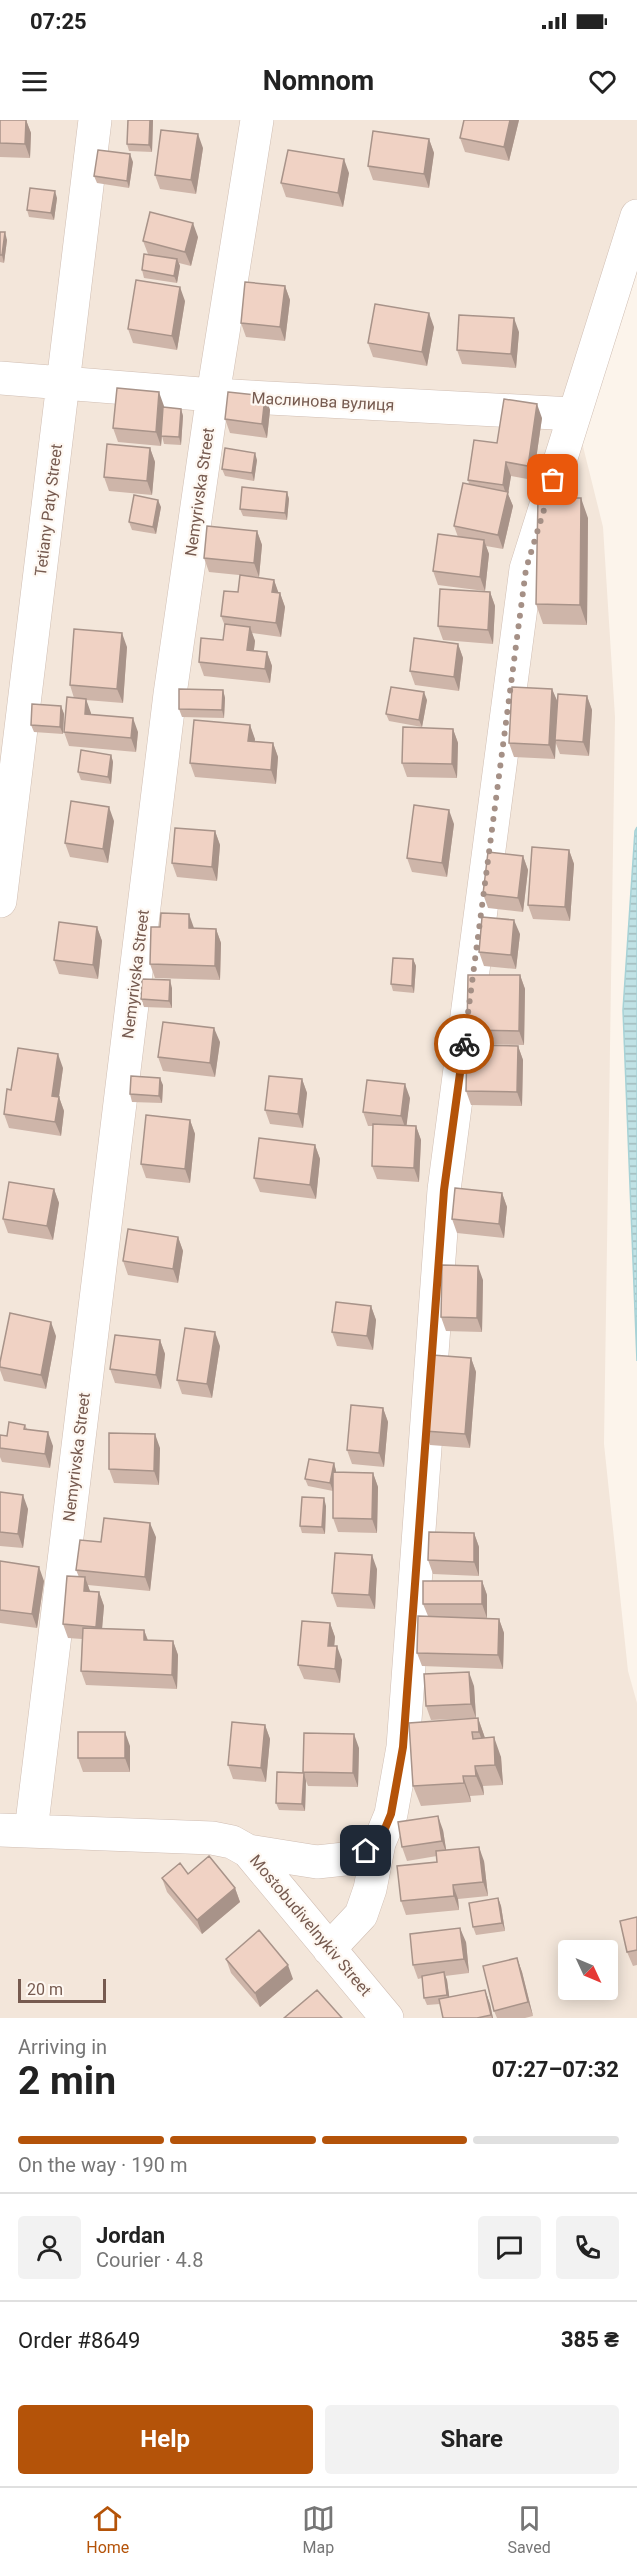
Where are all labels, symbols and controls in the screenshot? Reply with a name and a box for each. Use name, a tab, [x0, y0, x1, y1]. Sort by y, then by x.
text: 07:25	[30, 9, 87, 34]
icon: menu	[18, 65, 51, 98]
text: Nomnom	[263, 65, 374, 97]
icon: heart	[586, 65, 619, 98]
street label: Маслинова вулиця	[251, 388, 395, 415]
street label: Nemyrivska Street	[181, 426, 218, 558]
street label: Tetiany Paty Street	[31, 443, 66, 577]
pin	[527, 454, 578, 505]
icon: bag	[536, 463, 569, 496]
street label: Nemyrivska Street	[118, 908, 153, 1040]
courier	[434, 1014, 494, 1074]
icon: bike	[448, 1028, 481, 1061]
street label: Nemyrivska Street	[59, 1391, 94, 1523]
pin	[340, 1825, 391, 1876]
icon: home	[349, 1834, 382, 1867]
street label: Mostobudivelnykiv Street	[246, 1851, 375, 2000]
north arrow	[558, 1940, 618, 2000]
map controls	[558, 1940, 618, 2000]
scale bar	[18, 1976, 106, 2004]
text: 20 m	[27, 1980, 63, 1999]
text: Arriving in	[18, 2035, 107, 2059]
text: 07:27–07:32	[492, 2057, 619, 2082]
text: 2 min	[18, 2058, 116, 2104]
text: On the way · 190 m	[18, 2153, 187, 2177]
button: person	[18, 2216, 81, 2279]
button: chat	[478, 2216, 541, 2279]
button: phone	[556, 2216, 619, 2279]
text: Jordan	[96, 2223, 165, 2248]
text: Courier · 4.8	[96, 2248, 203, 2272]
text: 385 ₴	[561, 2327, 619, 2352]
text: Order #8649	[18, 2328, 140, 2353]
button: Help	[18, 2405, 313, 2474]
button: Share	[325, 2405, 619, 2474]
tab: Home	[86, 2502, 129, 2557]
tab: Map	[302, 2502, 335, 2557]
tab: Saved	[507, 2502, 551, 2557]

